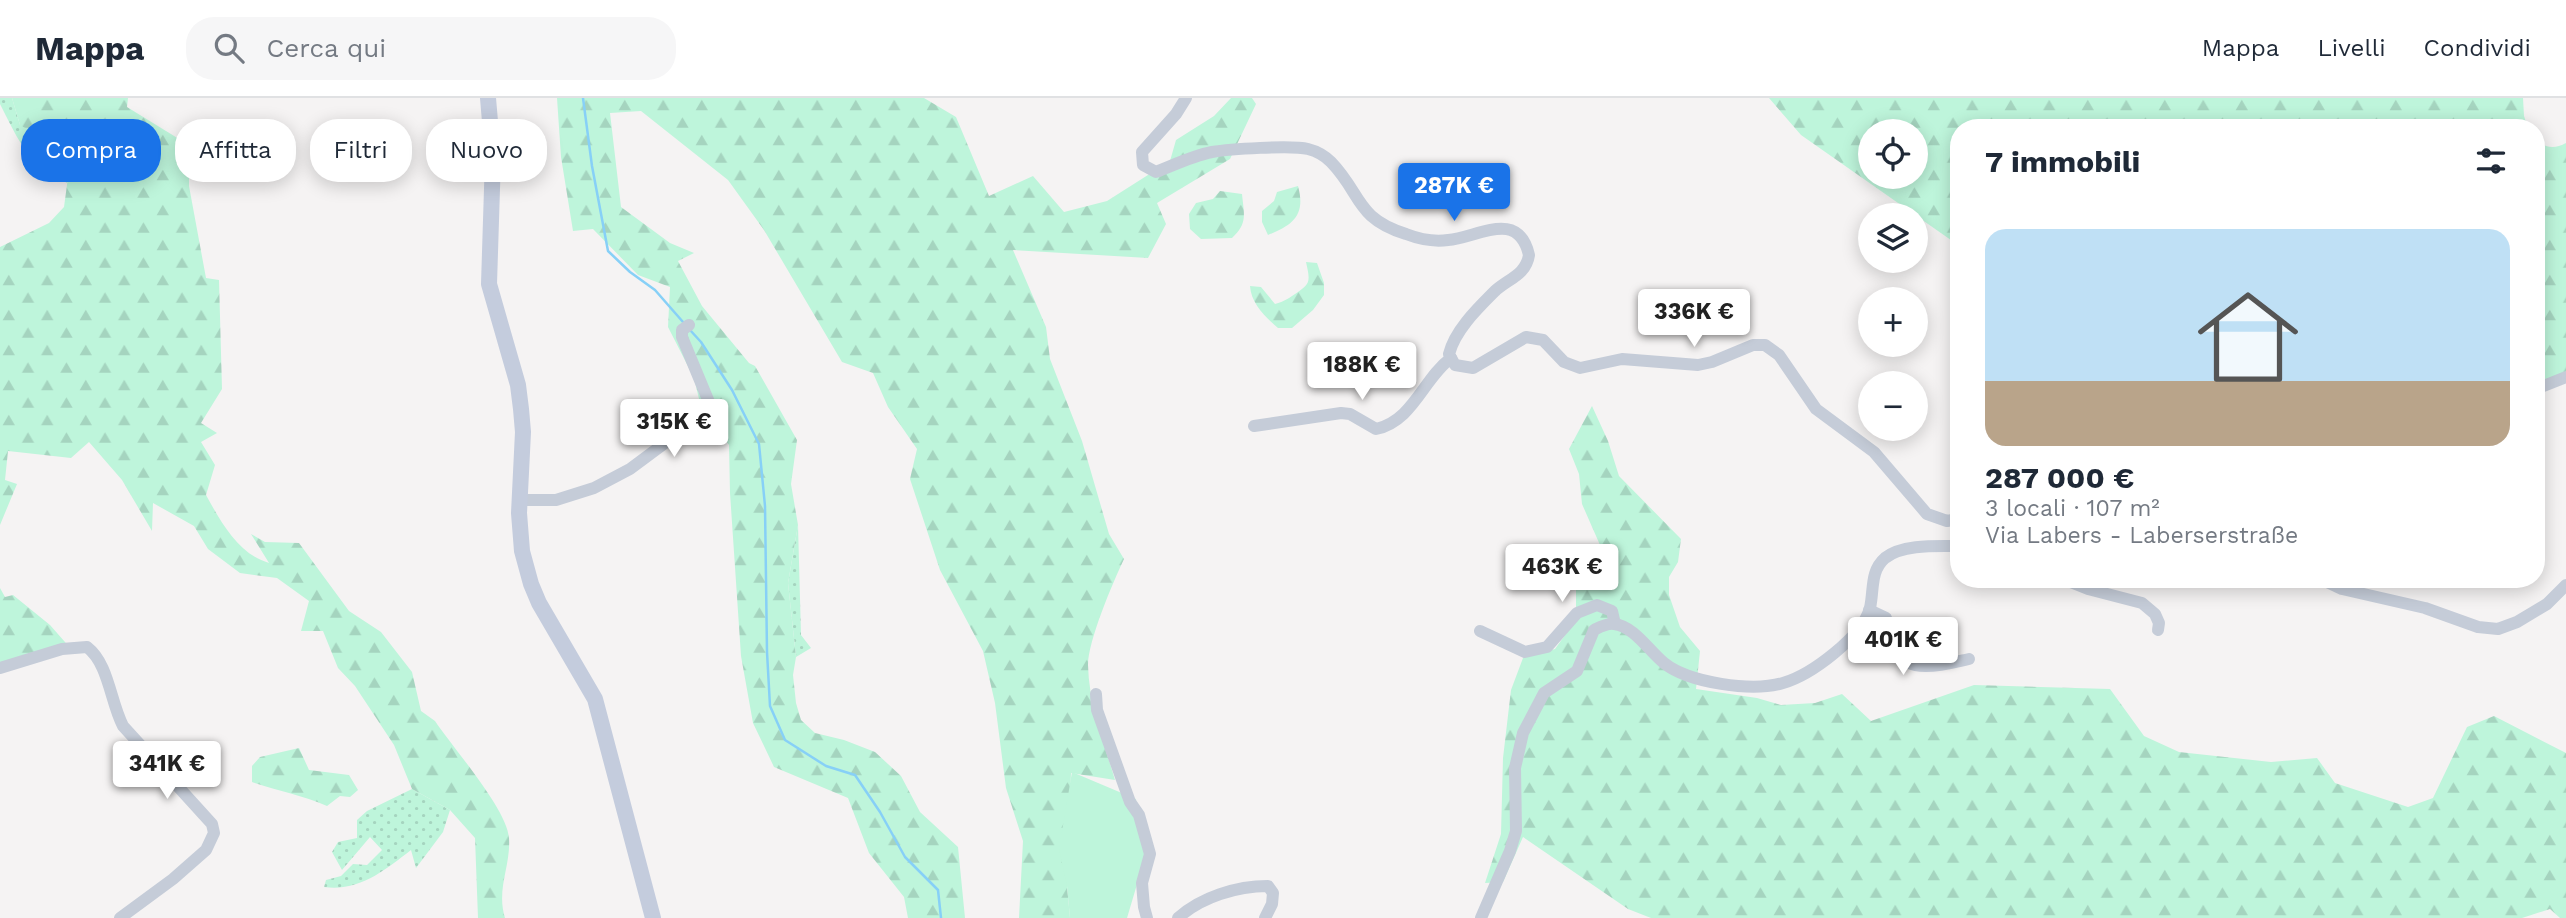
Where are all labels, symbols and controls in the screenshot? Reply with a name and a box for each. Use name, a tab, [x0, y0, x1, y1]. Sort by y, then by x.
search box	[186, 17, 676, 80]
text: Mappa	[35, 29, 144, 68]
icon: search	[210, 29, 248, 67]
text: Cerca qui	[266, 33, 386, 63]
text: Mappa	[2202, 34, 2279, 62]
text: Livelli	[2317, 34, 2386, 62]
text: Condividi	[2424, 34, 2531, 62]
chip: Compra	[21, 119, 161, 182]
chip: Affitta	[175, 119, 296, 182]
chip: Filtri	[310, 119, 412, 182]
chip: Nuovo	[426, 119, 547, 182]
map controls	[1858, 119, 1928, 441]
button: locate	[1858, 119, 1928, 189]
icon: filters	[2472, 142, 2510, 180]
text: 7 immobili	[1985, 144, 2140, 179]
pin: 287K €	[1397, 164, 1511, 223]
text: 287K €	[1414, 172, 1494, 199]
button: layers	[1858, 203, 1928, 273]
icon: home	[2185, 274, 2311, 400]
button: +	[1858, 287, 1928, 357]
pin: 336K €	[1637, 289, 1751, 349]
text: 336K €	[1654, 298, 1734, 325]
pin: 188K €	[1305, 342, 1419, 402]
text: 188K €	[1323, 351, 1401, 378]
button: −	[1858, 371, 1928, 441]
pin: 315K €	[617, 400, 731, 459]
text: 315K €	[636, 408, 712, 435]
text: 287 000 €	[1985, 460, 2134, 495]
text: 3 locali · 107 m²	[1985, 495, 2160, 522]
text: Via Labers - Laberserstraße	[1985, 522, 2298, 549]
pin: 463K €	[1505, 545, 1619, 604]
text: 463K €	[1521, 553, 1603, 580]
pin: 401K €	[1846, 618, 1960, 677]
text: 401K €	[1864, 626, 1942, 653]
pin: 341K €	[110, 742, 224, 801]
text: 341K €	[129, 750, 205, 777]

